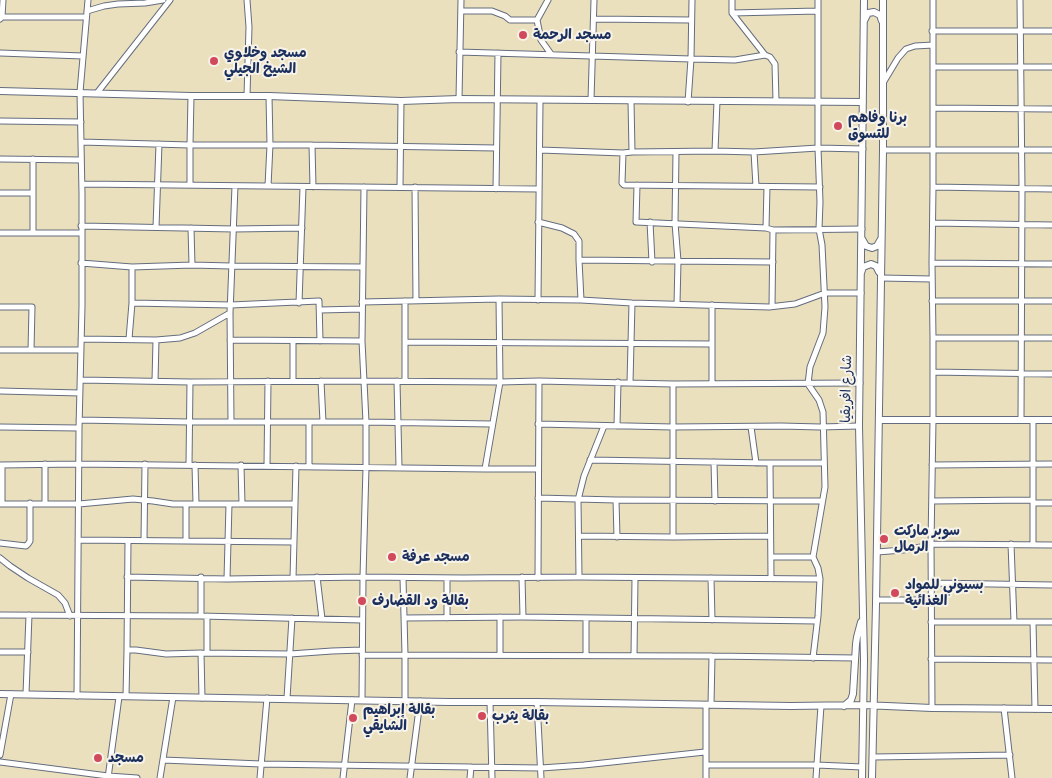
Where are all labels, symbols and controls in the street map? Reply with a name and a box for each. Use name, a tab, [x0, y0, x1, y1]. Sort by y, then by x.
place label: مسجد الرحمة	[533, 27, 611, 43]
marker: مسجد الرحمة	[517, 29, 529, 41]
place label: مسجد وخلاوي الشيخ الجيلي	[224, 45, 307, 78]
marker: مسجد وخلاوي الشيخ الجيلي	[208, 55, 220, 67]
place label: برنا وفاهم للتسوق	[848, 110, 907, 142]
marker: برنا وفاهم للتسوق	[832, 120, 844, 132]
street label: شارع افريقيا	[838, 355, 856, 423]
place label: سوبر ماركت الرمال	[894, 523, 960, 556]
marker: سوبر ماركت الرمال	[878, 533, 890, 545]
place label: مسجد عرفة	[402, 549, 470, 565]
marker: مسجد عرفة	[386, 551, 398, 563]
place label: بسيوني للمواد الغذائية	[905, 577, 984, 610]
marker: بسيوني للمواد الغذائية	[889, 587, 901, 599]
place label: بقالة ود القضارف	[372, 593, 469, 609]
marker: بقالة ود القضارف	[356, 595, 368, 607]
place label: بقالة إبراهيم الشايقي	[363, 702, 435, 734]
place label: بقالة يثرب	[492, 708, 549, 724]
marker: بقالة يثرب	[476, 710, 488, 722]
marker: بقالة إبراهيم الشايقي	[347, 712, 359, 724]
place label: مسجد	[108, 750, 144, 766]
marker: مسجد	[92, 752, 104, 764]

